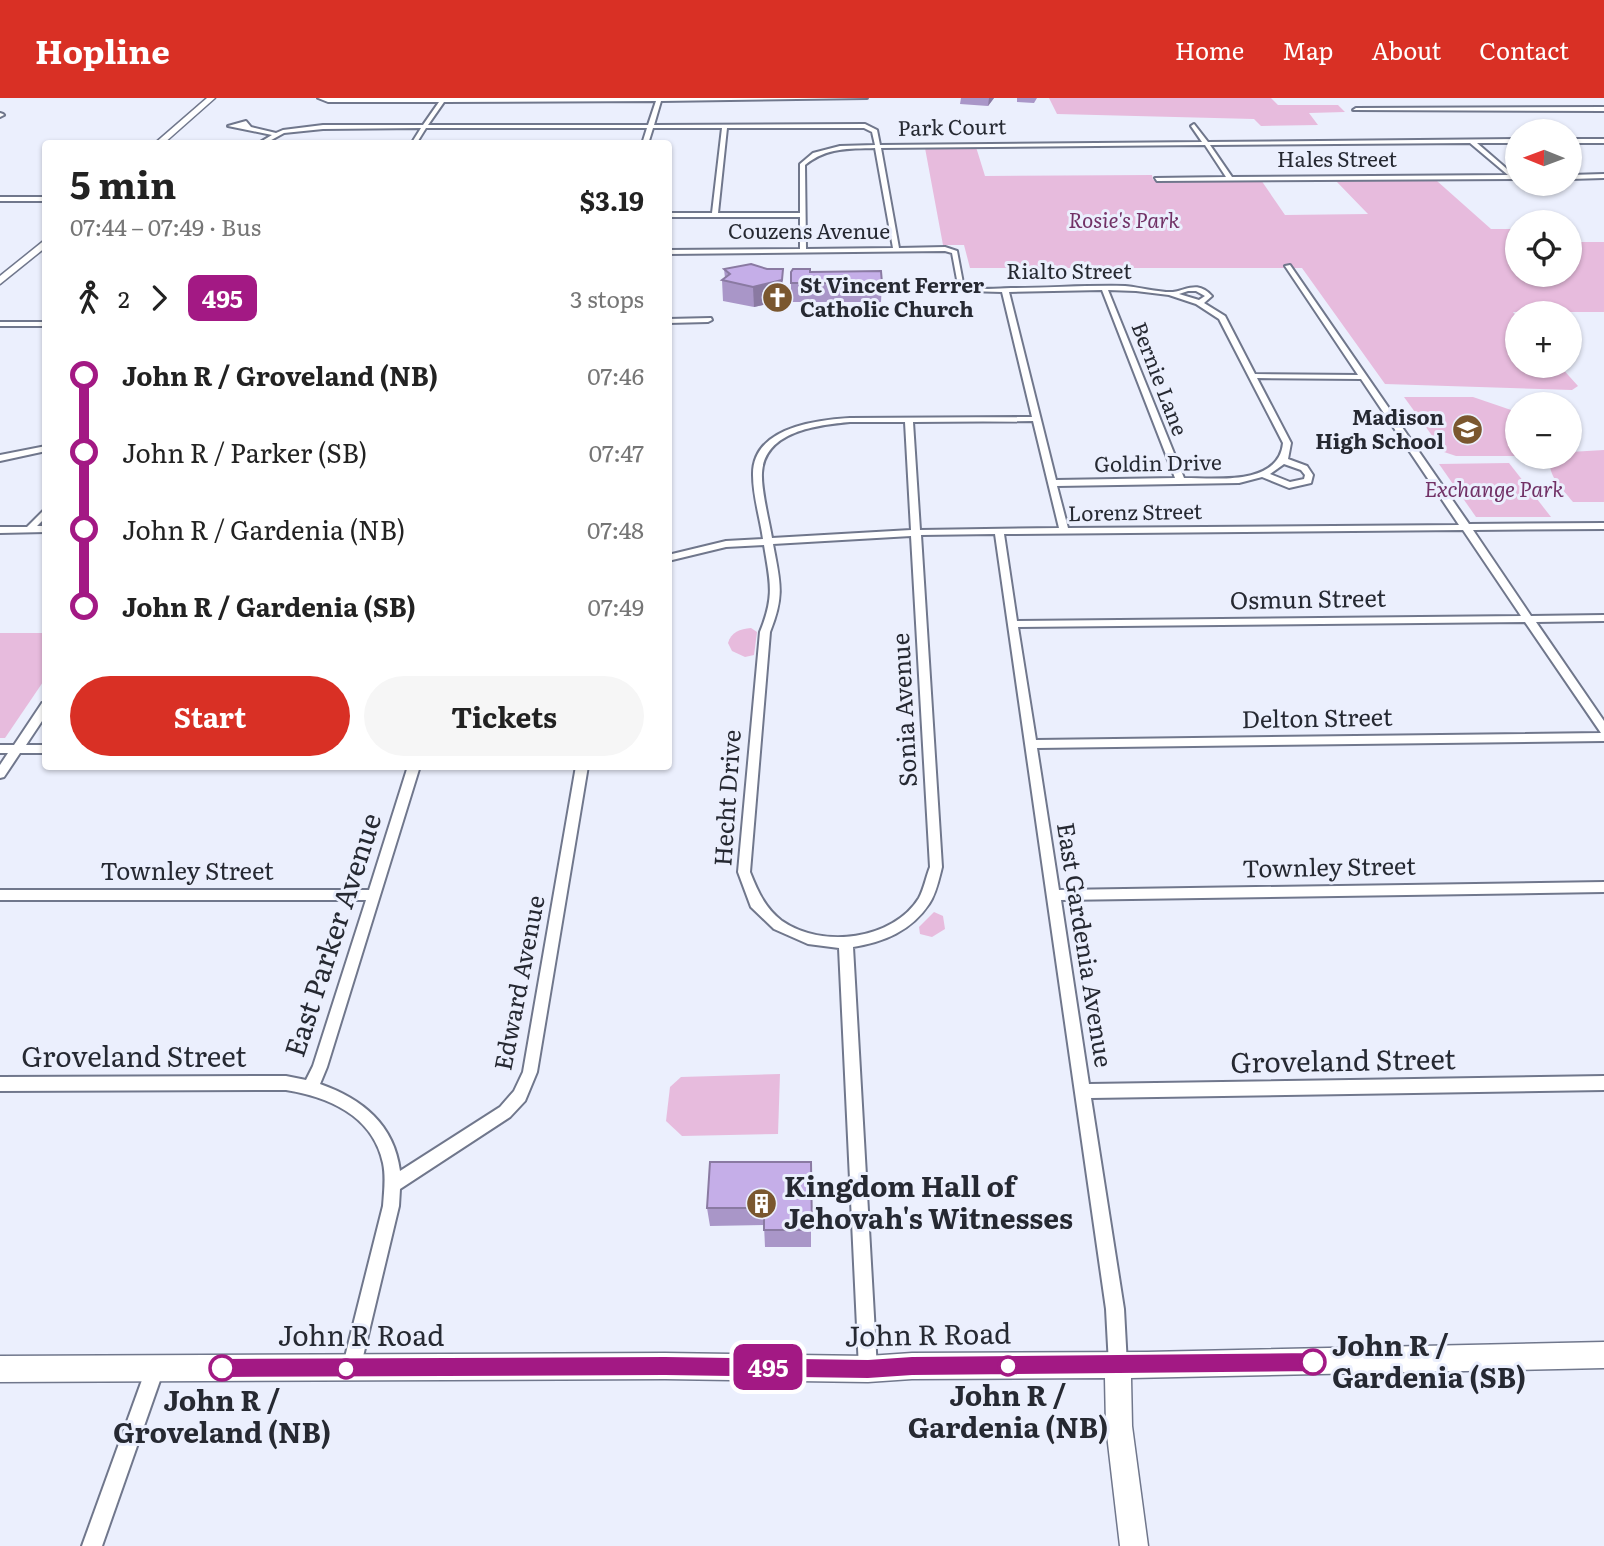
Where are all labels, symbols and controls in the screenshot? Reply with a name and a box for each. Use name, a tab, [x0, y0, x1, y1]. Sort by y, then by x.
text: Hopline	[35, 25, 170, 74]
text: Home	[1175, 32, 1244, 67]
text: Map	[1282, 32, 1333, 67]
text: About	[1371, 32, 1441, 67]
text: Contact	[1479, 32, 1569, 67]
street label: Park Court	[897, 109, 1007, 142]
north arrow	[1505, 119, 1582, 196]
map controls	[1505, 119, 1582, 469]
street label: Hales Street	[1277, 142, 1398, 173]
text: 5 min	[70, 154, 176, 211]
text: $3.19	[580, 180, 644, 219]
park label: Rosie's Park	[1068, 203, 1180, 234]
text: 07:44 – 07:49 · Bus	[70, 209, 261, 243]
button: locate	[1505, 210, 1582, 287]
street label: Couzens Avenue	[728, 214, 890, 245]
street label: Rialto Street	[1006, 254, 1132, 285]
place label: St Vincent Ferrer Catholic Church	[800, 268, 985, 323]
icon: walk	[70, 279, 108, 317]
icon: forward	[140, 279, 178, 317]
text: 495	[202, 280, 243, 315]
text: 2	[118, 281, 130, 315]
text: 3 stops	[570, 281, 644, 315]
church icon: St Vincent Ferrer Catholic Church	[760, 281, 794, 315]
button: +	[1505, 301, 1582, 378]
street label: Bernie Lane	[1125, 317, 1197, 440]
text: John R / Groveland (NB)	[122, 355, 438, 394]
text: 07:46	[587, 358, 644, 392]
button: −	[1505, 392, 1582, 469]
place label: Madison High School	[1315, 400, 1444, 455]
school or university icon: Madison High School	[1450, 413, 1484, 447]
text: John R / Parker (SB)	[122, 432, 368, 471]
text: 07:47	[589, 435, 644, 469]
street label: Goldin Drive	[1094, 445, 1222, 478]
park label: Exchange Park	[1424, 472, 1564, 503]
street label: Lorenz Street	[1068, 494, 1203, 527]
text: John R / Gardenia (NB)	[122, 509, 405, 548]
text: 07:48	[587, 512, 644, 546]
street label: Osmun Street	[1229, 579, 1387, 616]
text: John R / Gardenia (SB)	[122, 586, 416, 625]
text: 07:49	[588, 589, 644, 623]
street label: Sonia Avenue	[881, 632, 924, 788]
button: Start	[70, 676, 350, 756]
button: Tickets	[364, 676, 644, 756]
street label: Delton Street	[1241, 698, 1393, 735]
street label: Hecht Drive	[703, 728, 748, 867]
street label: East Parker Avenue	[272, 807, 390, 1062]
street label: East Gardenia Avenue	[1050, 820, 1123, 1070]
street label: Townley Street	[1242, 846, 1416, 885]
street label: Townley Street	[100, 852, 274, 887]
street label: Edward Avenue	[483, 892, 552, 1073]
street label: Groveland Street	[21, 1034, 247, 1076]
street label: Groveland Street	[1230, 1036, 1457, 1082]
place label: Kingdom Hall of Jehovah's Witnesses	[784, 1164, 1073, 1238]
building icon: Kingdom Hall of Jehovah's Witnesses	[744, 1186, 778, 1220]
street label: John R Road	[844, 1311, 1012, 1355]
street label: John R Road	[278, 1313, 444, 1355]
place label: John R / Gardenia (SB)	[1332, 1323, 1526, 1397]
line badge: 495	[728, 1344, 808, 1390]
text: 495	[747, 1349, 789, 1384]
marker: John R / Gardenia (SB)	[1300, 1349, 1326, 1375]
marker: John R / Groveland (NB)	[209, 1355, 235, 1381]
marker: John R / Gardenia (NB)	[998, 1356, 1018, 1376]
unlabelled marker	[336, 1359, 356, 1379]
place label: John R / Gardenia (NB)	[908, 1373, 1108, 1447]
place label: John R / Groveland (NB)	[113, 1378, 331, 1452]

